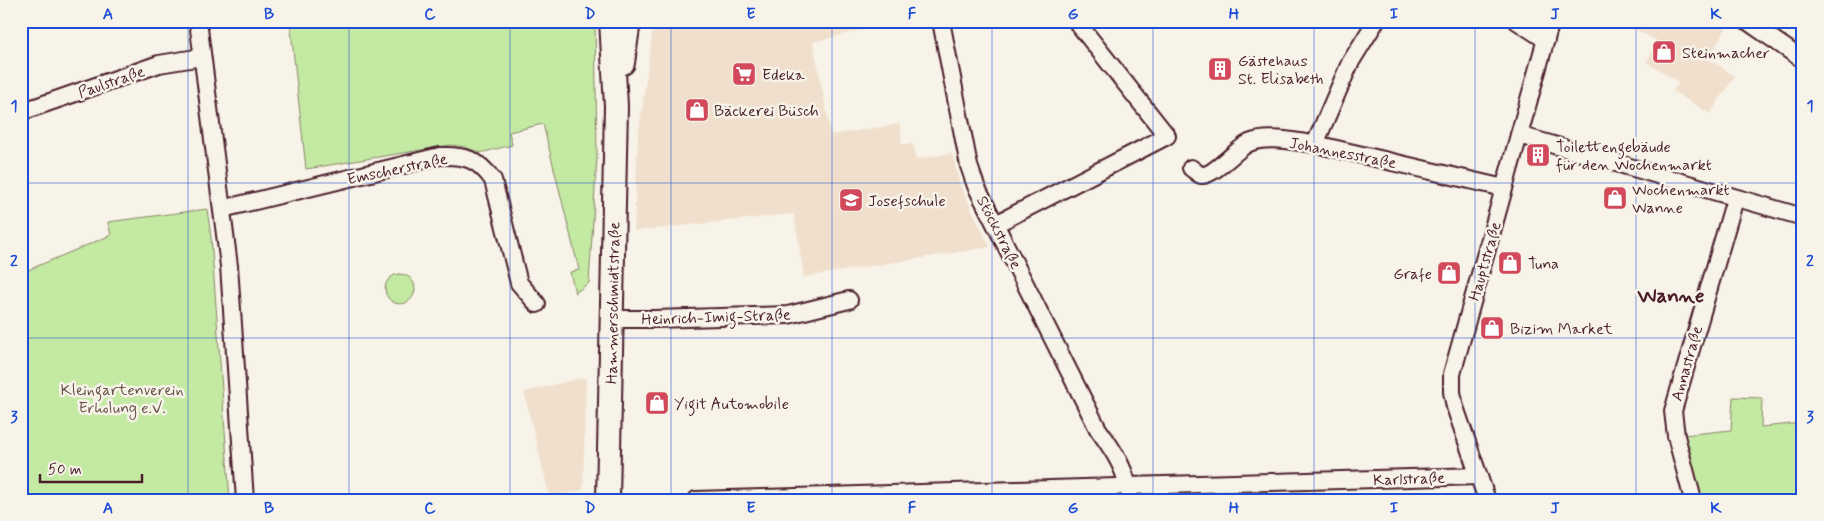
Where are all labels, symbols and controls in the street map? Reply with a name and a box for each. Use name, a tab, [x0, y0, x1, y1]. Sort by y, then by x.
text: A	[103, 4, 113, 25]
text: B	[264, 4, 274, 25]
text: C	[424, 4, 436, 25]
text: D	[584, 4, 596, 25]
text: E	[746, 4, 756, 25]
text: F	[908, 4, 917, 25]
text: G	[1068, 4, 1079, 25]
text: H	[1229, 4, 1240, 25]
text: I	[1390, 4, 1399, 25]
text: J	[1550, 4, 1560, 25]
text: K	[1710, 4, 1722, 25]
shop icon: Steinmacher	[1651, 39, 1677, 65]
place label: Steinmacher	[1682, 43, 1770, 64]
place label: Gästehaus St. Elisabeth	[1238, 51, 1323, 90]
building icon: Gästehaus St. Elisabeth	[1207, 56, 1233, 82]
street label: Paulstraße	[75, 61, 148, 104]
supermarket icon: Edeka	[731, 61, 757, 87]
place label: Edeka	[762, 65, 805, 86]
text: 1	[10, 96, 18, 117]
text: 1	[1806, 96, 1814, 117]
shop icon: Bäckerei Büsch	[684, 97, 710, 123]
place label: Bäckerei Büsch	[714, 101, 819, 122]
street label: Johannesstraße	[1287, 133, 1398, 174]
place label: Toilettengebäude für den Wochenmarkt	[1556, 137, 1712, 176]
building icon: Toilettengebäude für den Wochenmarkt	[1525, 142, 1551, 168]
street label: Emscherstraße	[345, 149, 450, 190]
place label: Wochenmarkt Wanne	[1632, 180, 1730, 219]
shop icon: Wochenmarkt Wanne	[1602, 185, 1628, 211]
school or university icon: Josefschule	[838, 187, 864, 213]
place label: Josefschule	[868, 191, 946, 212]
street label: Stöckstraße	[971, 192, 1026, 273]
street label: Hauptstraße	[1464, 219, 1507, 303]
street label: Hammerschmidtstraße	[602, 222, 625, 384]
shop icon: Tuna	[1497, 250, 1523, 276]
text: 2	[10, 251, 18, 272]
text: 2	[1806, 251, 1814, 272]
place label: Tuna	[1528, 254, 1559, 275]
shop icon: Grafe	[1436, 260, 1462, 286]
place label: Grafe	[1393, 264, 1432, 285]
district label: Wanne	[1637, 282, 1704, 310]
street label: Heinrich-Imig-Straße	[641, 304, 791, 332]
shop icon: Bizim Market	[1479, 315, 1505, 341]
place label: Bizim Market	[1510, 319, 1613, 340]
street label: Annastraße	[1667, 323, 1708, 404]
park label: Kleingartenverein Erholung e.V.	[61, 380, 183, 420]
shop icon: Yigit Automobile	[644, 390, 670, 416]
place label: Yigit Automobile	[674, 394, 789, 416]
text: 3	[10, 407, 18, 428]
text: 3	[1806, 407, 1814, 428]
scale bar	[40, 451, 142, 483]
text: 50 m	[48, 460, 82, 480]
street label: Karlstraße	[1373, 468, 1446, 491]
text: A	[103, 498, 113, 519]
text: B	[264, 498, 274, 519]
text: C	[424, 498, 436, 519]
text: D	[584, 498, 596, 519]
text: E	[746, 498, 756, 519]
text: F	[908, 498, 917, 519]
text: G	[1068, 498, 1079, 519]
text: H	[1229, 498, 1240, 519]
text: I	[1390, 498, 1399, 519]
text: J	[1550, 498, 1560, 519]
text: K	[1710, 498, 1722, 519]

